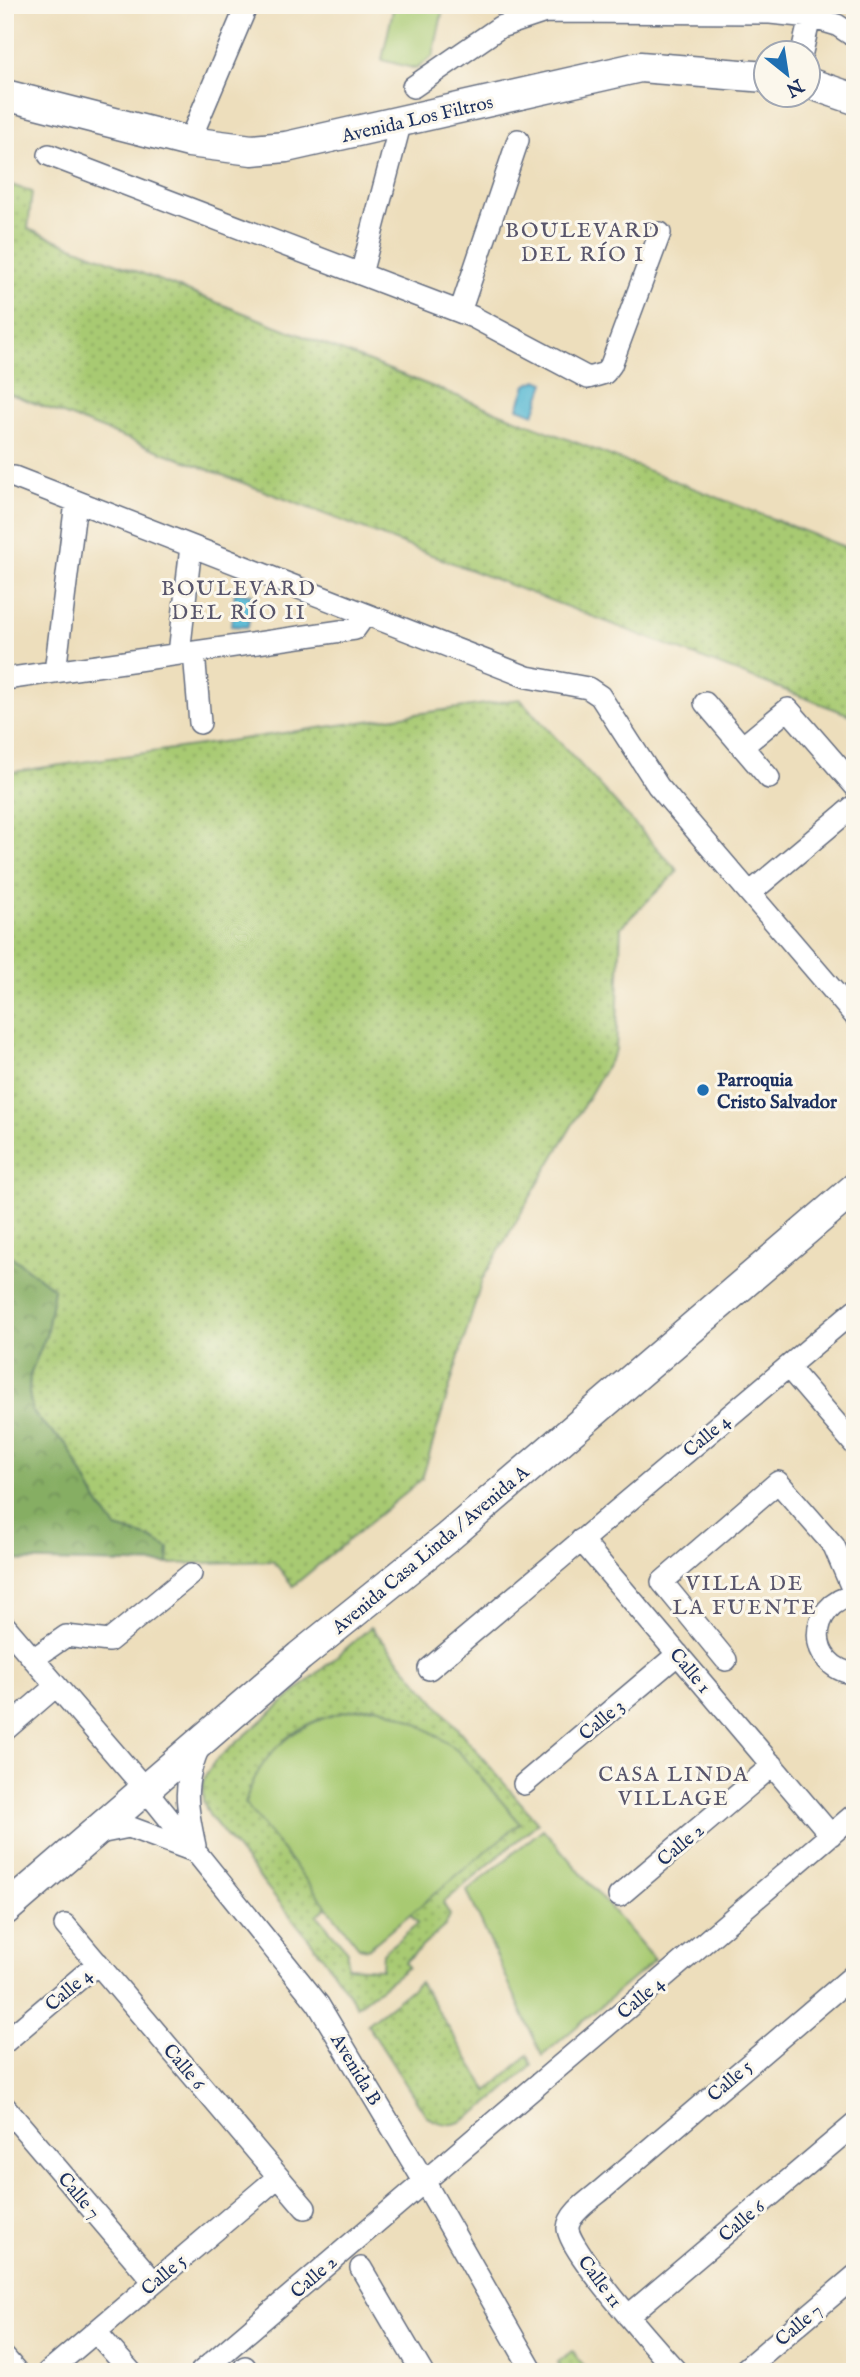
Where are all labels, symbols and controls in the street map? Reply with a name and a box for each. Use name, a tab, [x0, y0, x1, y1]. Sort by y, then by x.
north arrow	[752, 38, 822, 108]
text: N	[781, 72, 808, 102]
street label: Avenida Los Filtros	[338, 91, 495, 149]
district label: BOULEVARD DEL RÍO I	[505, 218, 661, 269]
district label: BOULEVARD DEL RÍO II	[161, 576, 317, 627]
place label: Parroquia Cristo Salvador	[717, 1069, 838, 1115]
marker: Parroquia Cristo Salvador	[695, 1082, 711, 1098]
street label: Calle 4	[679, 1409, 736, 1463]
street label: Avenida Casa Linda / Avenida A	[327, 1460, 536, 1641]
district label: VILLA DE LA FUENTE	[672, 1571, 818, 1622]
street label: Calle 1	[664, 1644, 715, 1699]
street label: Calle 3	[575, 1695, 630, 1746]
district label: CASA LINDA VILLAGE	[598, 1762, 750, 1813]
street label: Calle 2	[653, 1819, 710, 1872]
street label: Calle 4	[41, 1963, 98, 2017]
street label: Calle 4	[613, 1971, 670, 2025]
street label: Avenida B	[324, 2029, 386, 2110]
street label: Calle 6	[157, 2039, 210, 2096]
street label: Calle 5	[703, 2055, 758, 2108]
street label: Calle 7	[52, 2168, 105, 2225]
street label: Calle 6	[714, 2195, 771, 2248]
street label: Calle 5	[137, 2250, 192, 2301]
street label: Calle 2	[286, 2251, 343, 2304]
street label: Calle 11	[572, 2251, 627, 2313]
street label: Calle 7	[771, 2299, 828, 2352]

